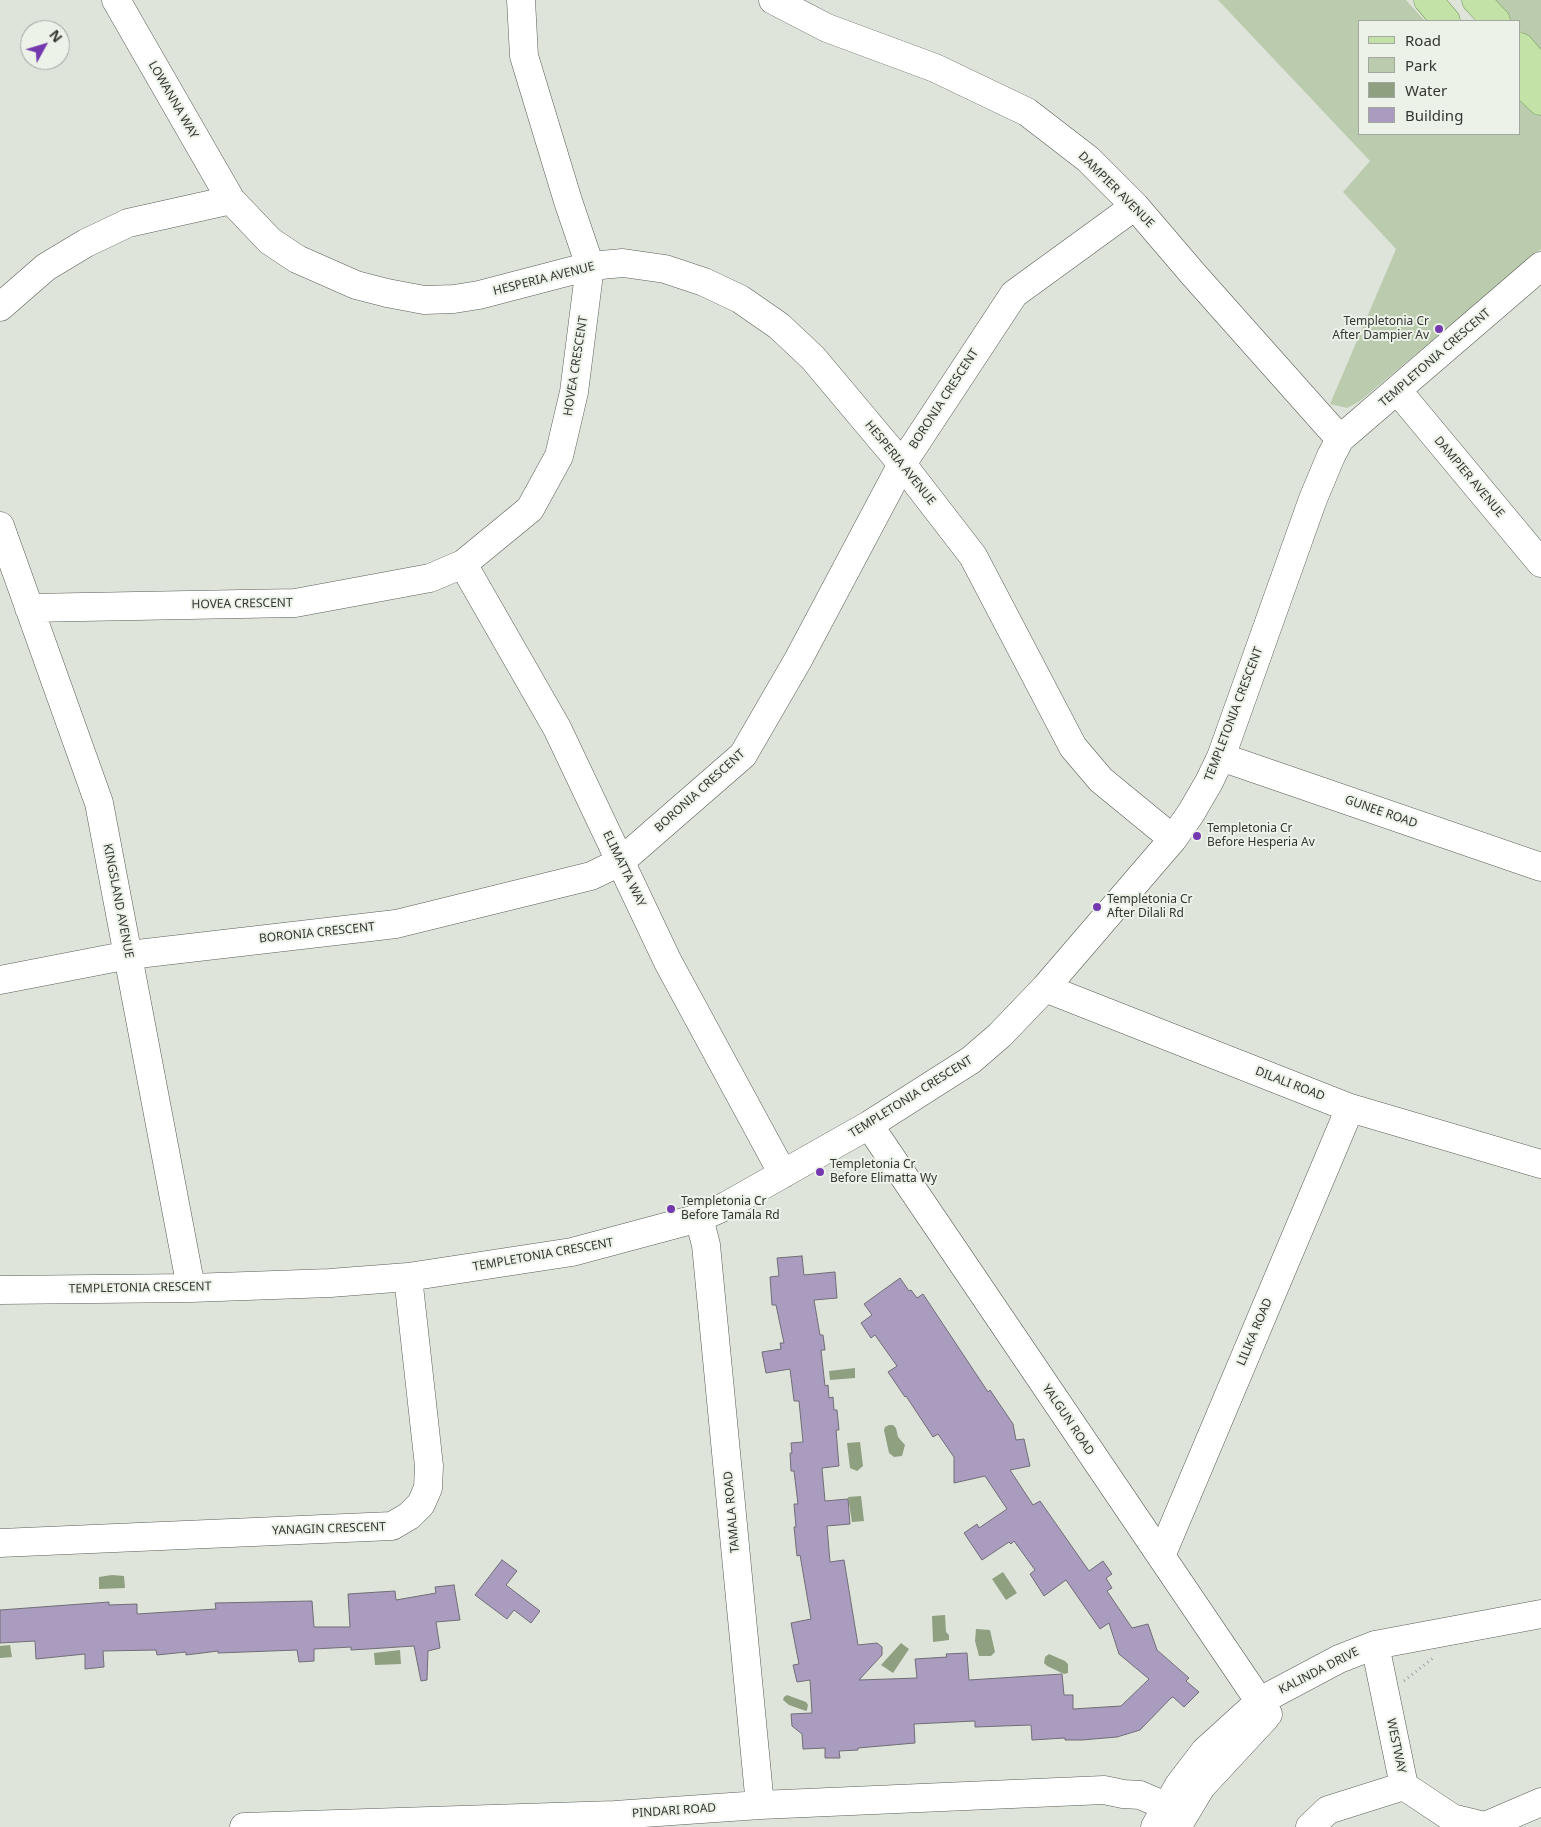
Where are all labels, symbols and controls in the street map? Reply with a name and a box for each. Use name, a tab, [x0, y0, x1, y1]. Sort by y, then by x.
north arrow	[20, 20, 70, 70]
legend	[1358, 20, 1521, 135]
text: N	[45, 25, 67, 46]
text: Road	[1405, 30, 1441, 50]
text: Park	[1405, 55, 1437, 75]
street label: LOWANNA WAY	[145, 59, 201, 141]
text: Water	[1405, 80, 1447, 100]
text: Building	[1405, 105, 1463, 125]
street label: DAMPIER AVENUE	[1075, 149, 1157, 231]
street label: HESPERIA AVENUE	[492, 259, 596, 299]
street label: TEMPLETONIA CRESCENT	[1376, 306, 1494, 410]
street label: HOVEA CRESCENT	[561, 315, 591, 417]
place label: Templetonia Cr After Dampier Av	[1332, 315, 1429, 343]
marker: Templetonia Cr After Dampier Av	[1433, 323, 1445, 335]
street label: BORONIA CRESCENT	[906, 346, 982, 452]
street label: HESPERIA AVENUE	[862, 418, 938, 508]
street label: DAMPIER AVENUE	[1431, 434, 1507, 520]
street label: HOVEA CRESCENT	[191, 596, 293, 612]
street label: TEMPLETONIA CRESCENT	[1202, 645, 1266, 783]
street label: BORONIA CRESCENT	[652, 747, 748, 835]
street label: GUNEE ROAD	[1343, 793, 1419, 831]
place label: Templetonia Cr Before Hesperia Av	[1207, 822, 1315, 850]
street label: ELIMATTA WAY	[599, 829, 649, 909]
marker: Templetonia Cr Before Hesperia Av	[1191, 830, 1203, 842]
street label: KINGSLAND AVENUE	[100, 842, 136, 960]
place label: Templetonia Cr After Dilali Rd	[1107, 893, 1193, 921]
marker: Templetonia Cr After Dilali Rd	[1091, 901, 1103, 913]
street label: BORONIA CRESCENT	[258, 920, 376, 946]
street label: TEMPLETONIA CRESCENT	[847, 1053, 975, 1141]
street label: DILALI ROAD	[1253, 1064, 1327, 1104]
place label: Templetonia Cr Before Elimatta Wy	[830, 1158, 937, 1186]
marker: Templetonia Cr Before Elimatta Wy	[814, 1166, 826, 1178]
place label: Templetonia Cr Before Tamala Rd	[681, 1195, 780, 1223]
marker: Templetonia Cr Before Tamala Rd	[665, 1203, 677, 1215]
street label: TEMPLETONIA CRESCENT	[472, 1236, 614, 1274]
street label: TEMPLETONIA CRESCENT	[69, 1280, 211, 1296]
street label: LILIKA ROAD	[1234, 1296, 1276, 1368]
street label: YALGUN ROAD	[1039, 1382, 1097, 1458]
street label: TAMALA ROAD	[721, 1470, 743, 1554]
street label: YANAGIN CRESCENT	[272, 1520, 386, 1538]
street label: KALINDA DRIVE	[1277, 1645, 1361, 1697]
street label: WESTWAY	[1383, 1717, 1409, 1775]
street label: PINDARI ROAD	[631, 1801, 717, 1821]

